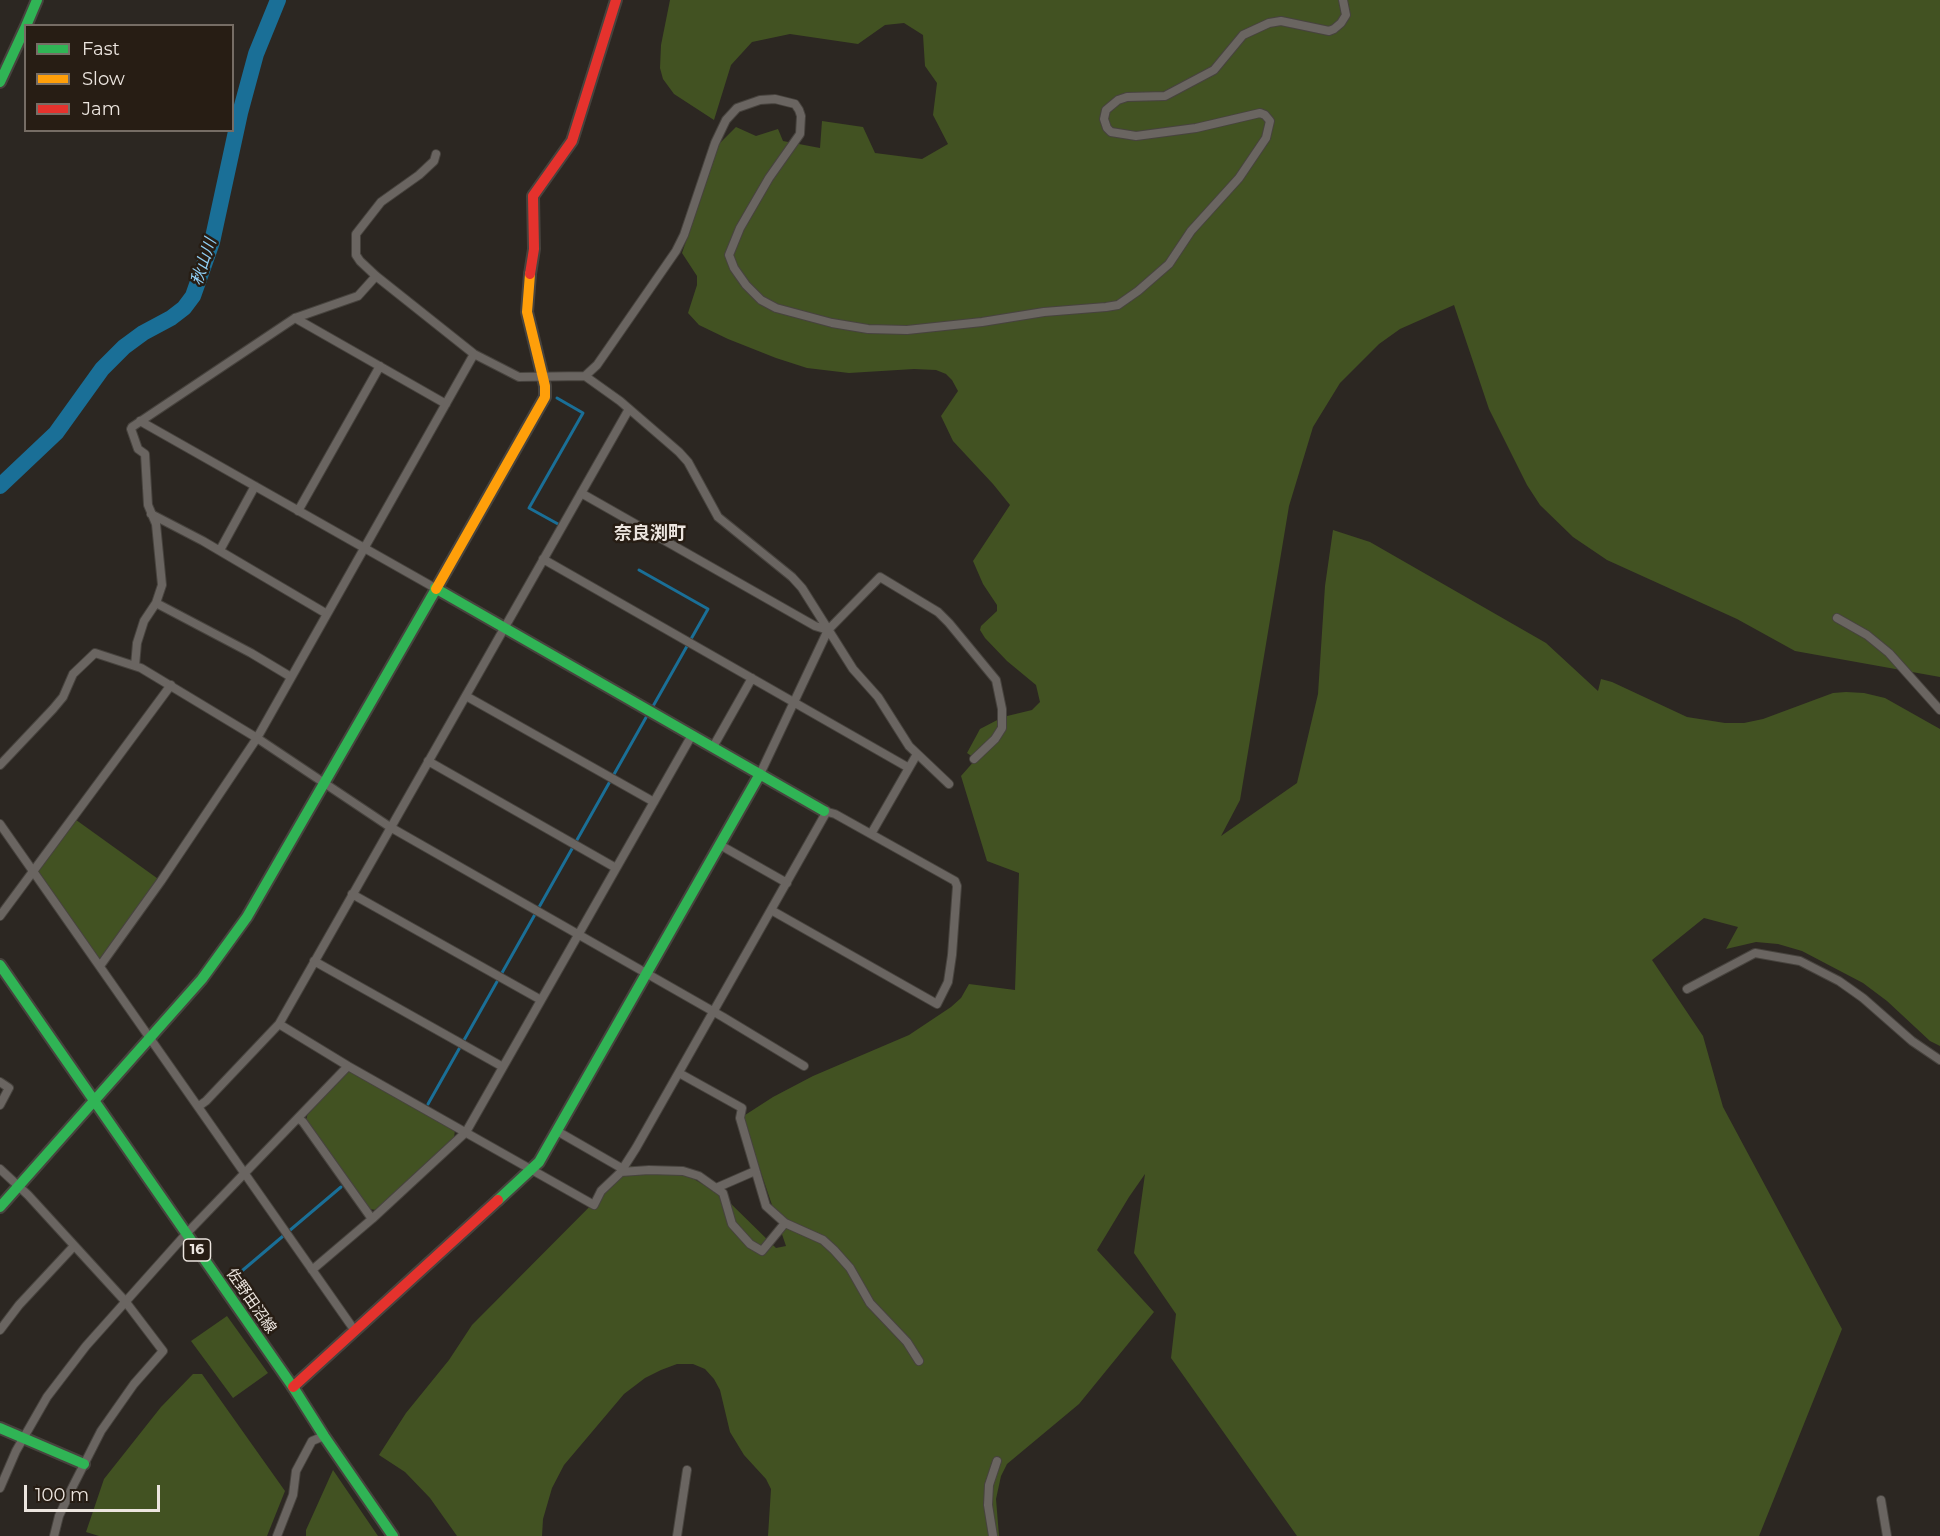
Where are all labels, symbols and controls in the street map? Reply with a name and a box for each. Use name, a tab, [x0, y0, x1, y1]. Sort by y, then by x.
legend	[24, 24, 234, 132]
text: Fast	[82, 38, 120, 60]
text: Slow	[82, 68, 125, 90]
text: Jam	[82, 98, 121, 120]
water label: 秋山川	[187, 236, 221, 288]
district label: 奈良渕町	[614, 523, 686, 545]
road number: 16	[184, 1239, 210, 1261]
street label: 佐野田沼線	[222, 1265, 280, 1337]
scale bar	[27, 1473, 164, 1511]
text: 100 m	[35, 1484, 89, 1506]

